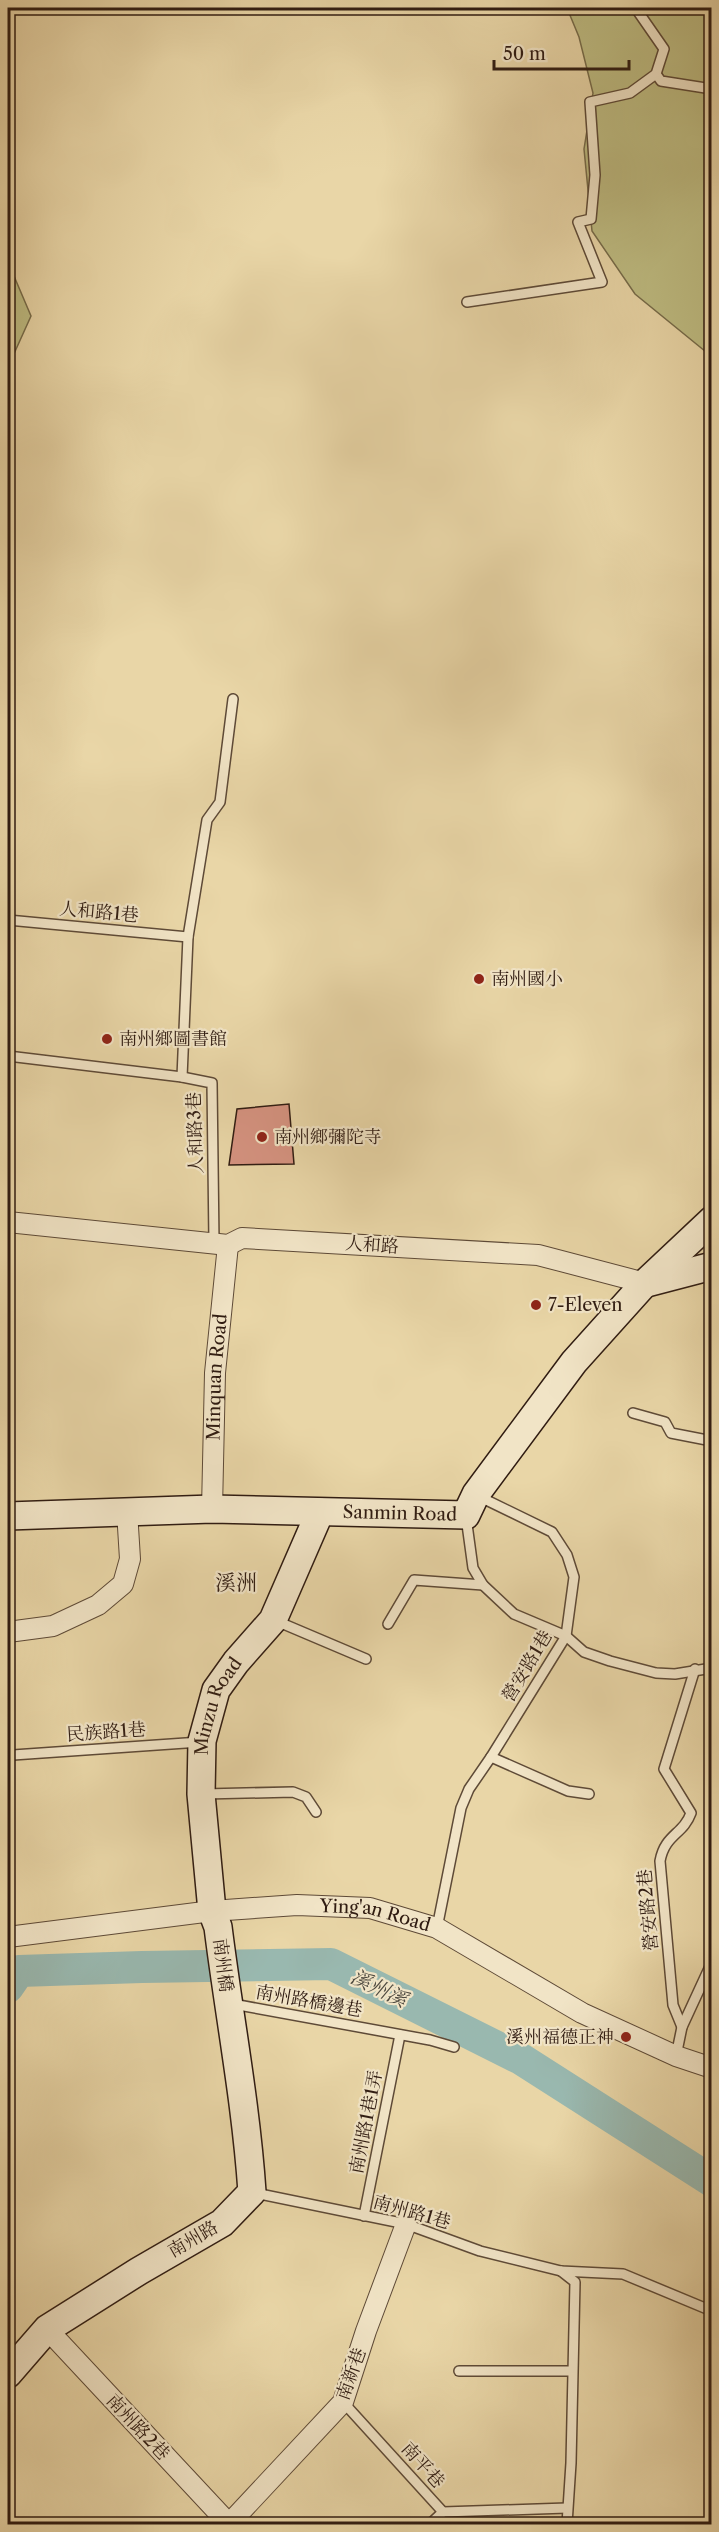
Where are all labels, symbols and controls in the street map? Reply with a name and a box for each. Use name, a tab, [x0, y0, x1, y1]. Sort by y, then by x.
scale bar	[494, 33, 629, 71]
text: 50 m	[503, 43, 546, 65]
street label: 人和路1巷	[58, 898, 140, 926]
place label: 南州國小	[491, 968, 563, 990]
marker: 南州國小	[472, 972, 486, 986]
place label: 南州鄉圖書館	[119, 1028, 227, 1050]
marker: 南州鄉圖書館	[100, 1032, 114, 1046]
street label: 人和路3巷	[183, 1092, 207, 1174]
place label: 南州鄉彌陀寺	[274, 1126, 382, 1148]
marker: 南州鄉彌陀寺	[255, 1130, 269, 1144]
street label: 人和路	[344, 1232, 400, 1258]
place label: 7-Eleven	[548, 1294, 623, 1316]
marker: 7-Eleven	[529, 1298, 543, 1312]
street label: Minquan Road	[203, 1313, 232, 1441]
street label: Sanmin Road	[342, 1501, 457, 1526]
district label: 溪洲	[215, 1570, 257, 1595]
street label: 營安路1巷	[497, 1626, 557, 1706]
street label: Minzu Road	[191, 1653, 247, 1756]
street label: 民族路1巷	[66, 1718, 146, 1746]
street label: 營安路2巷	[633, 1868, 663, 1952]
street label: Ying'an Road	[318, 1895, 433, 1936]
street label: 南州橋	[209, 1937, 237, 1993]
water label: 溪州溪	[347, 1964, 413, 2013]
street label: 南州路橋邊巷	[254, 1981, 364, 2021]
place label: 溪州福德正神	[506, 2026, 614, 2048]
marker: 溪州福德正神	[619, 2030, 633, 2044]
street label: 南州路1巷1弄	[345, 2068, 387, 2176]
street label: 南州路1巷	[371, 2190, 453, 2234]
street label: 南州路	[164, 2216, 222, 2262]
street label: 南新巷	[331, 2345, 371, 2403]
street label: 南州路2巷	[102, 2389, 174, 2465]
street label: 南平巷	[397, 2438, 449, 2492]

